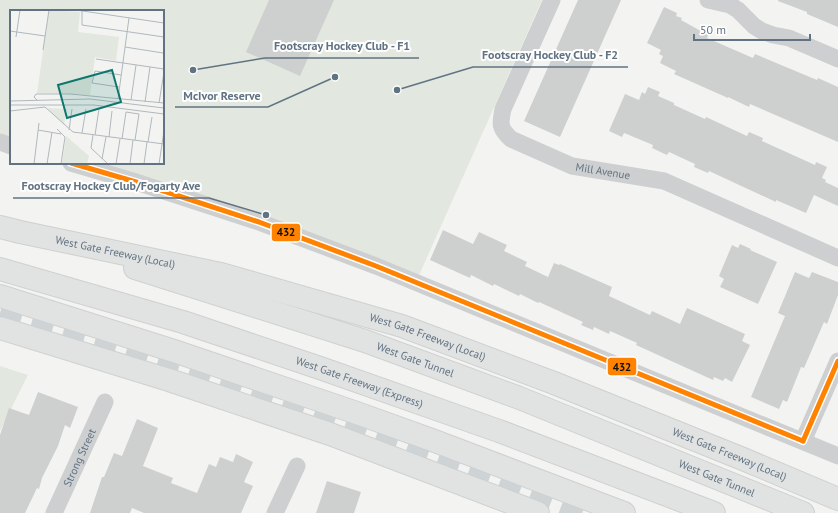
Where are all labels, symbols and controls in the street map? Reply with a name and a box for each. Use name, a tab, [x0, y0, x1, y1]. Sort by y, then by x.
inset map	[10, 10, 164, 164]
scale bar	[694, 16, 810, 42]
text: 50 m	[700, 22, 726, 37]
callout: Footscray Hockey Club - F1	[265, 34, 419, 58]
text: Footscray Hockey Club - F1	[274, 38, 410, 53]
callout: Footscray Hockey Club - F2	[473, 43, 628, 67]
text: Footscray Hockey Club - F2	[482, 47, 618, 62]
callout: McIvor Reserve	[175, 83, 268, 107]
text: McIvor Reserve	[183, 88, 261, 103]
street label: Mill Avenue	[575, 160, 632, 182]
callout: Footscray Hockey Club/Fogarty Ave	[13, 174, 209, 198]
text: Footscray Hockey Club/Fogarty Ave	[22, 178, 200, 193]
line badge: 432	[271, 223, 301, 242]
text: 432	[277, 225, 295, 239]
street label: West Gate Freeway (Local)	[54, 233, 177, 271]
street label: West Gate Freeway (Local)	[368, 310, 488, 364]
street label: West Gate Tunnel	[375, 339, 457, 380]
street label: West Gate Freeway (Express)	[294, 353, 425, 411]
line badge: 432	[607, 357, 637, 376]
text: 432	[613, 360, 631, 374]
street label: West Gate Freeway (Local)	[670, 424, 789, 484]
street label: Strong Street	[60, 426, 99, 489]
street label: West Gate Tunnel	[677, 456, 758, 500]

